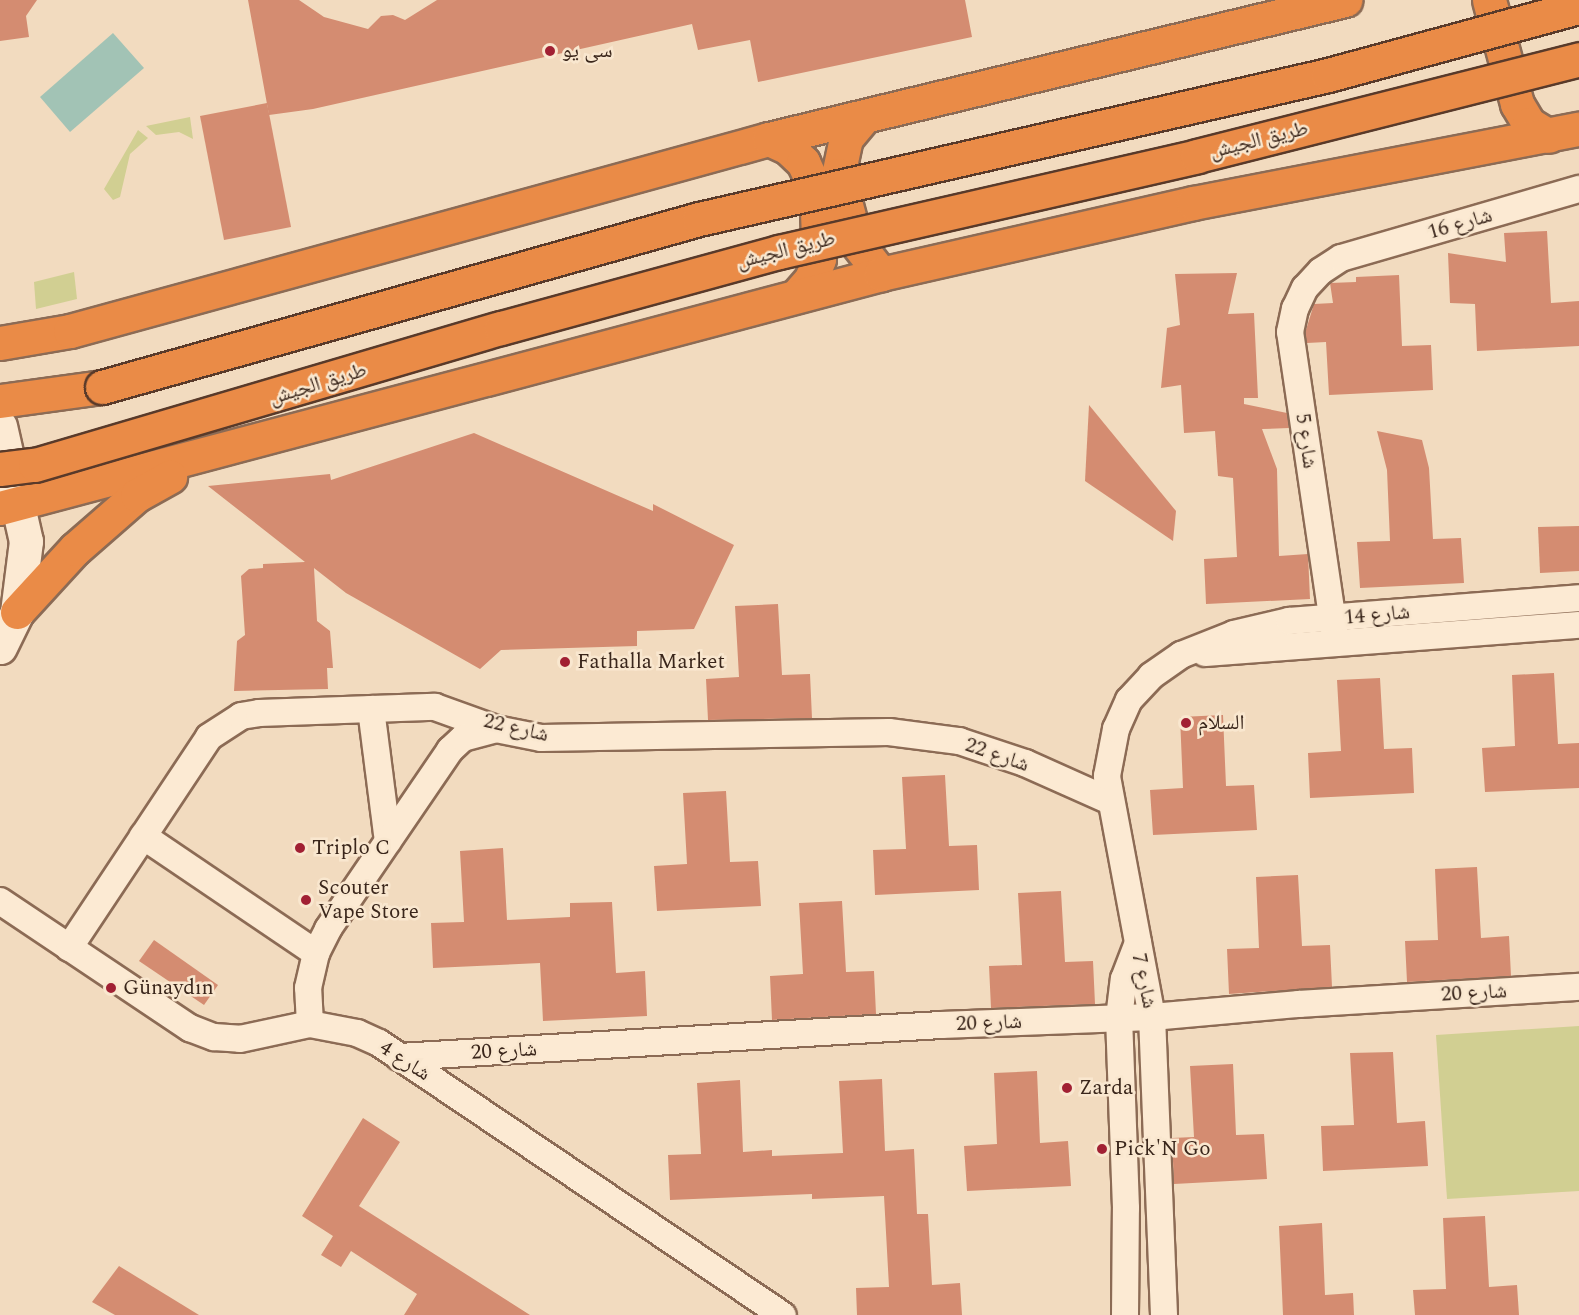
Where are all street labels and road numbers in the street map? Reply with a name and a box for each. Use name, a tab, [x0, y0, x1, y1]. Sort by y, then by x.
street label: طريق الجيش	[1207, 116, 1311, 164]
street label: شارع 16	[1425, 203, 1495, 245]
street label: طريق الجيش	[734, 226, 838, 274]
street label: طريق الجيش	[266, 357, 370, 411]
street label: شارع 5	[1290, 412, 1322, 470]
street label: شارع 14	[1343, 600, 1411, 630]
street label: شارع 22	[481, 708, 551, 748]
street label: شارع 22	[962, 732, 1032, 778]
street label: شارع 7	[1126, 951, 1162, 1011]
street label: شارع 20	[1440, 979, 1508, 1007]
street label: شارع 20	[955, 1009, 1023, 1037]
street label: شارع 4	[375, 1035, 435, 1087]
street label: شارع 20	[470, 1037, 538, 1065]

